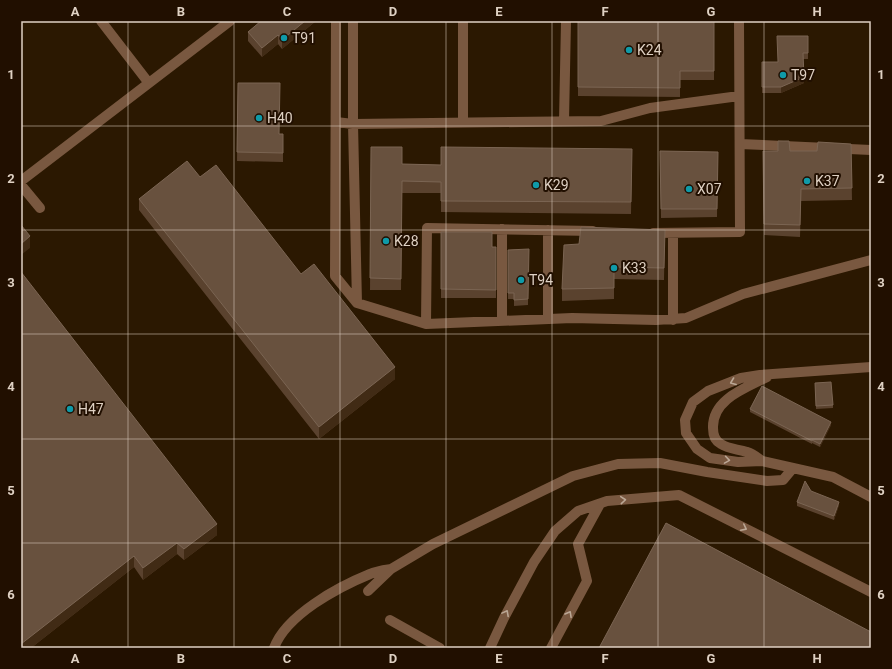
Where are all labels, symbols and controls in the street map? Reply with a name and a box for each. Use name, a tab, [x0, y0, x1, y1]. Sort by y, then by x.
text: A	[71, 4, 80, 19]
text: B	[177, 4, 185, 19]
text: C	[283, 4, 292, 19]
text: D	[389, 4, 397, 19]
text: E	[495, 4, 503, 19]
text: F	[601, 4, 609, 19]
text: G	[707, 4, 716, 19]
text: H	[812, 4, 822, 19]
place label: T91	[292, 30, 316, 46]
marker: T91	[279, 33, 289, 43]
place label: K24	[637, 42, 662, 58]
marker: K24	[624, 45, 634, 55]
text: 1	[7, 67, 15, 82]
place label: T97	[791, 67, 815, 83]
text: 1	[877, 67, 885, 82]
marker: T97	[778, 70, 788, 80]
place label: H40	[267, 110, 293, 126]
marker: H40	[254, 113, 264, 123]
text: 2	[7, 171, 15, 186]
text: 2	[877, 171, 885, 186]
place label: K37	[815, 173, 840, 189]
marker: K37	[802, 176, 812, 186]
place label: K29	[544, 177, 569, 193]
marker: K29	[531, 180, 541, 190]
place label: X07	[697, 181, 722, 197]
marker: X07	[684, 184, 694, 194]
place label: K28	[394, 233, 419, 249]
marker: K28	[381, 236, 391, 246]
place label: K33	[622, 260, 647, 276]
marker: K33	[609, 263, 619, 273]
place label: T94	[529, 272, 553, 288]
text: 3	[7, 275, 15, 290]
marker: T94	[516, 275, 526, 285]
text: 3	[877, 275, 885, 290]
one-way arrow	[729, 377, 736, 385]
text: 4	[7, 379, 15, 394]
text: 4	[877, 379, 885, 394]
place label: H47	[78, 401, 104, 417]
marker: H47	[65, 404, 75, 414]
one-way arrow	[724, 455, 730, 464]
text: 5	[7, 483, 15, 498]
text: 5	[877, 483, 885, 498]
one-way arrow	[620, 496, 626, 505]
one-way arrow	[740, 524, 748, 531]
text: 6	[7, 587, 15, 602]
text: 6	[877, 587, 885, 602]
one-way arrow	[502, 610, 509, 617]
one-way arrow	[564, 610, 572, 618]
text: A	[71, 651, 80, 666]
text: B	[177, 651, 185, 666]
text: C	[283, 651, 292, 666]
text: D	[389, 651, 397, 666]
text: E	[495, 651, 503, 666]
text: F	[601, 651, 609, 666]
text: G	[707, 651, 716, 666]
text: H	[812, 651, 822, 666]

